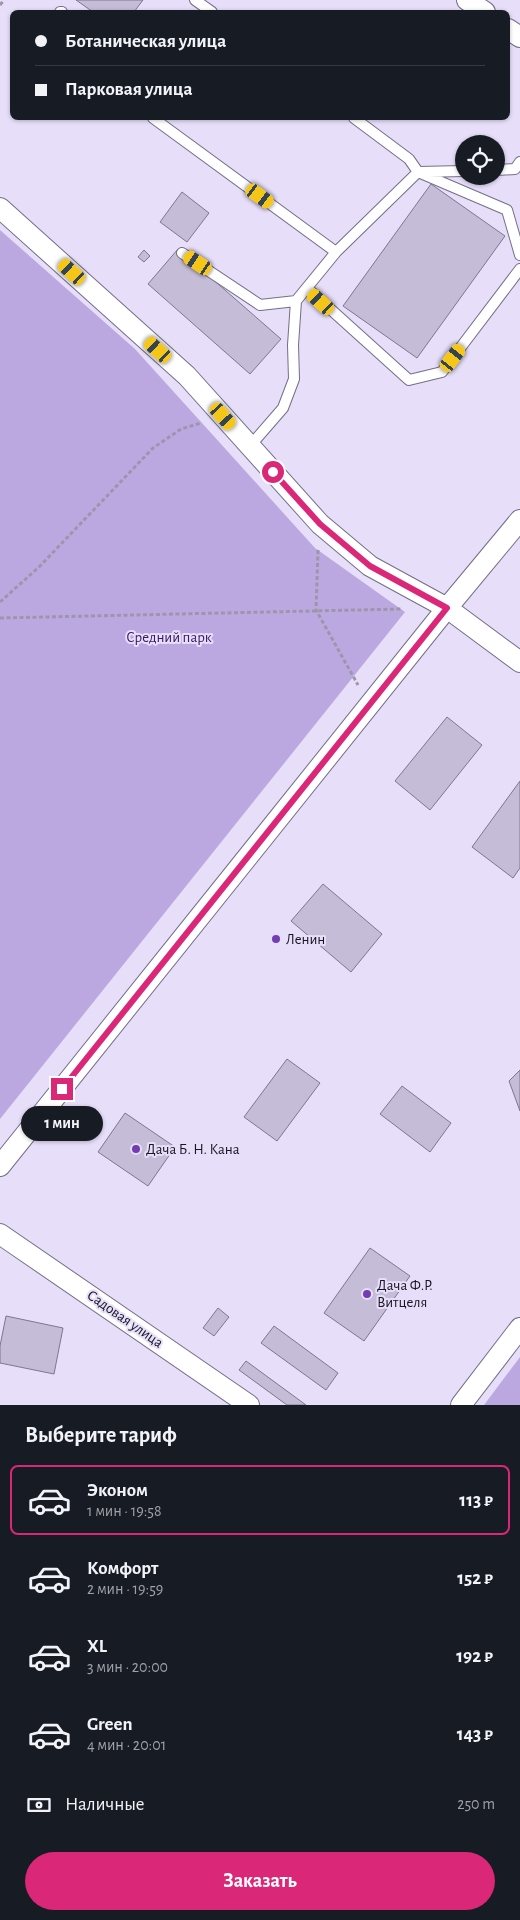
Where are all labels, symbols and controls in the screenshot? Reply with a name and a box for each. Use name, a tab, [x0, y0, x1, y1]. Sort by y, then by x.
text: Ботаническая улица	[65, 32, 226, 51]
text: Парковая улица	[65, 80, 192, 99]
map controls	[455, 135, 505, 185]
button: locate	[455, 135, 505, 185]
car	[243, 181, 276, 211]
car	[181, 248, 214, 278]
car	[55, 256, 88, 288]
car	[304, 286, 337, 318]
car	[141, 334, 174, 366]
car	[437, 342, 468, 374]
car	[207, 400, 238, 432]
route start	[262, 461, 284, 483]
park label: Средний парк	[126, 630, 212, 645]
place label: Ленин	[286, 932, 325, 947]
marker: Ленин	[270, 933, 282, 945]
route end	[51, 1078, 73, 1100]
callout: 1 мин	[21, 1106, 103, 1142]
text: 1 мин	[44, 1115, 80, 1131]
place label: Дача Б. Н. Кана	[146, 1142, 240, 1157]
marker: Дача Б. Н. Кана	[130, 1143, 142, 1155]
place label: Дача Ф.Р. Витцеля	[377, 1278, 433, 1310]
street label: Садовая улица	[84, 1287, 166, 1351]
marker: Дача Ф.Р. Витцеля	[361, 1288, 373, 1300]
text: Выберите тариф	[25, 1424, 177, 1446]
icon: car	[27, 1478, 72, 1523]
text: Эконом	[87, 1481, 148, 1500]
text: 113 ₽	[459, 1491, 493, 1510]
text: 1 мин · 19:58	[87, 1503, 162, 1519]
icon: car	[27, 1556, 72, 1601]
text: Комфорт	[87, 1559, 158, 1578]
text: 152 ₽	[457, 1569, 493, 1588]
text: 2 мин · 19:59	[87, 1581, 163, 1597]
icon: car	[27, 1634, 72, 1679]
text: XL	[87, 1637, 107, 1656]
text: 192 ₽	[456, 1647, 493, 1666]
text: 3 мин · 20:00	[87, 1659, 168, 1675]
icon: car	[27, 1712, 72, 1757]
text: Green	[87, 1715, 133, 1734]
text: 143 ₽	[457, 1725, 493, 1744]
text: 4 мин · 20:01	[87, 1737, 166, 1753]
icon: cash	[25, 1791, 53, 1819]
text: Наличные	[65, 1795, 145, 1814]
text: 250 m	[457, 1796, 495, 1812]
button: Заказать	[25, 1852, 495, 1910]

